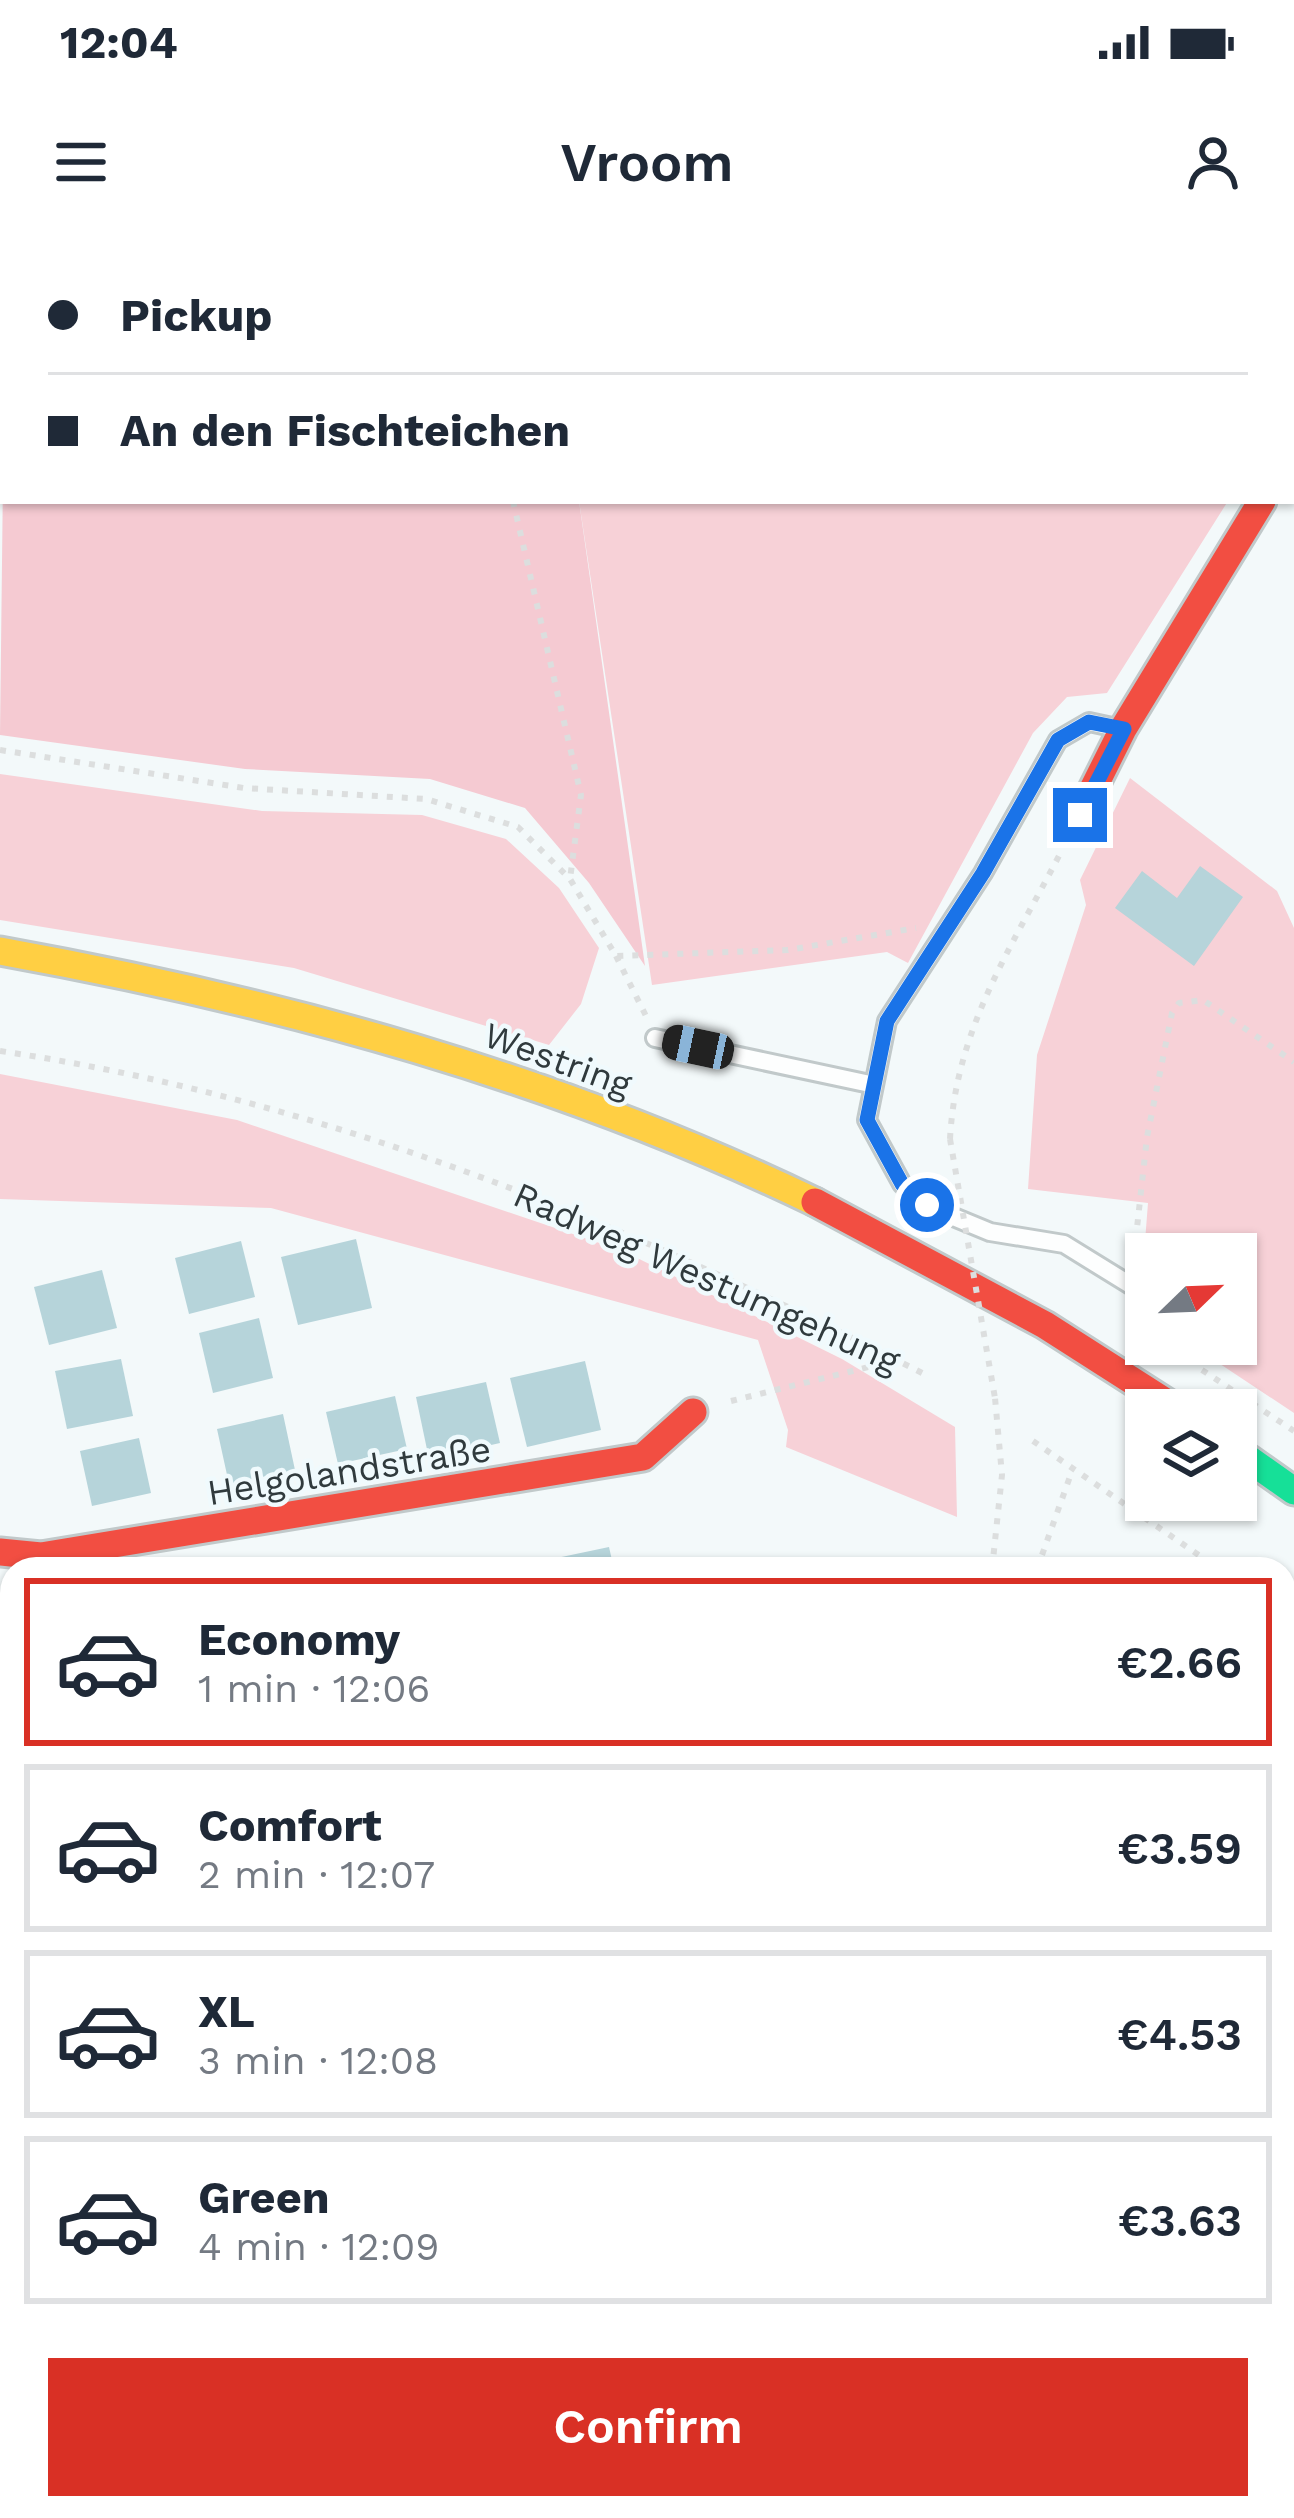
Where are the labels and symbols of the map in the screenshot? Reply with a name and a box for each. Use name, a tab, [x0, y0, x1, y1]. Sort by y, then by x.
route end	[1053, 788, 1107, 842]
street label: Westring	[478, 1014, 638, 1106]
car	[659, 1022, 737, 1072]
street label: Radweg Westumgehung	[507, 1174, 907, 1383]
route start	[900, 1178, 954, 1232]
north arrow	[1125, 1233, 1257, 1365]
street label: Helgolandstraße	[204, 1428, 494, 1514]

